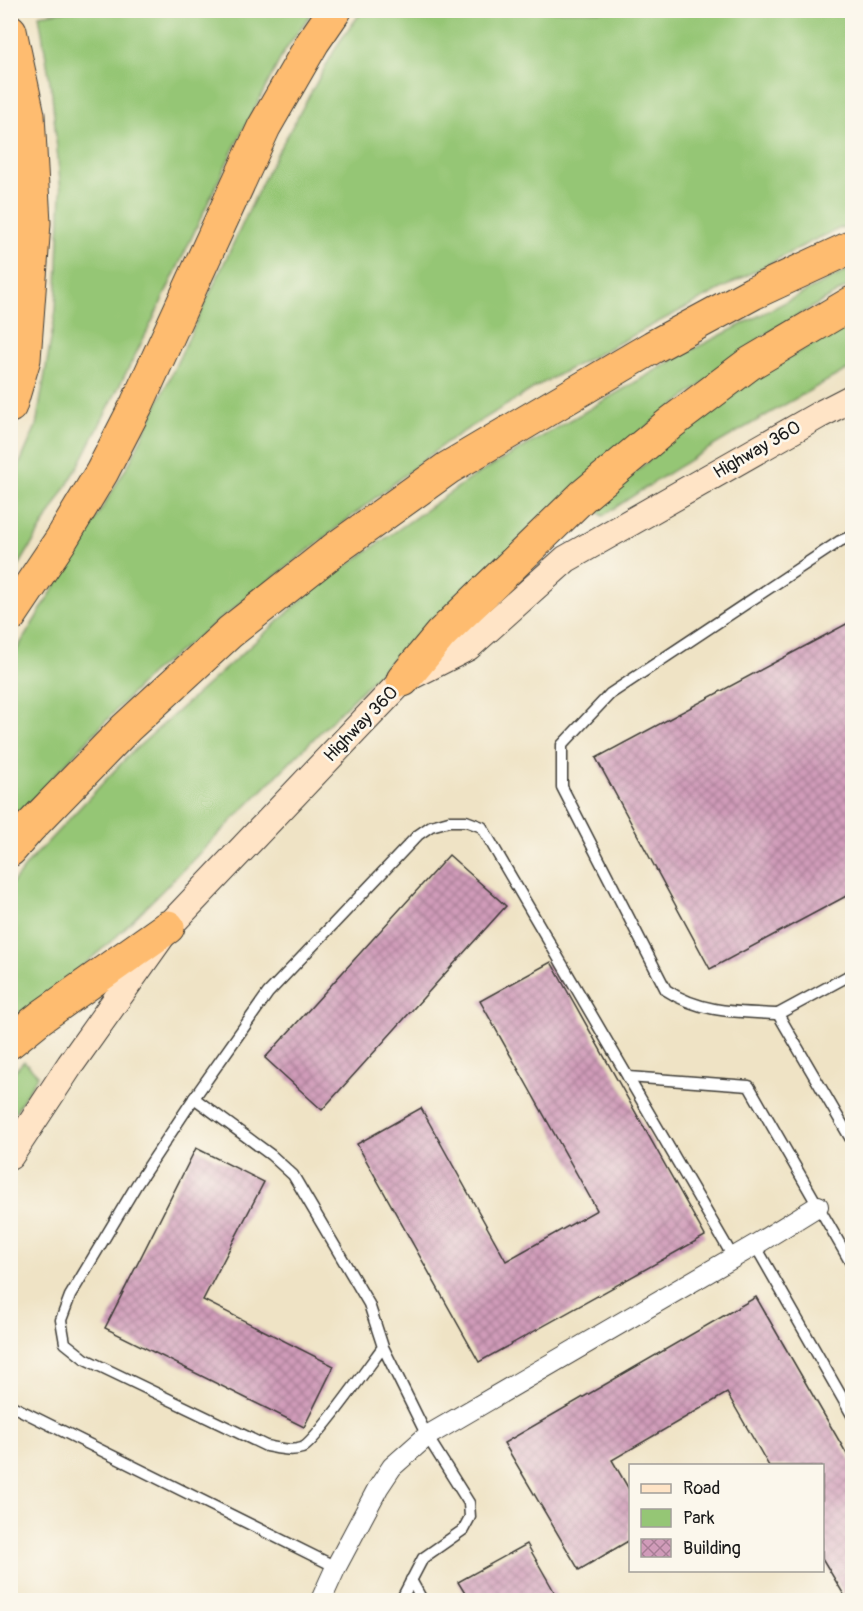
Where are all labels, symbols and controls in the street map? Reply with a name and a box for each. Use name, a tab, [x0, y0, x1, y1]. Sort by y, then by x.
street label: Highway 360	[709, 416, 805, 484]
street label: Highway 360	[319, 681, 403, 767]
legend	[629, 1464, 824, 1572]
text: Road	[683, 1477, 720, 1500]
text: Park	[683, 1507, 715, 1530]
text: Building	[683, 1537, 741, 1560]

